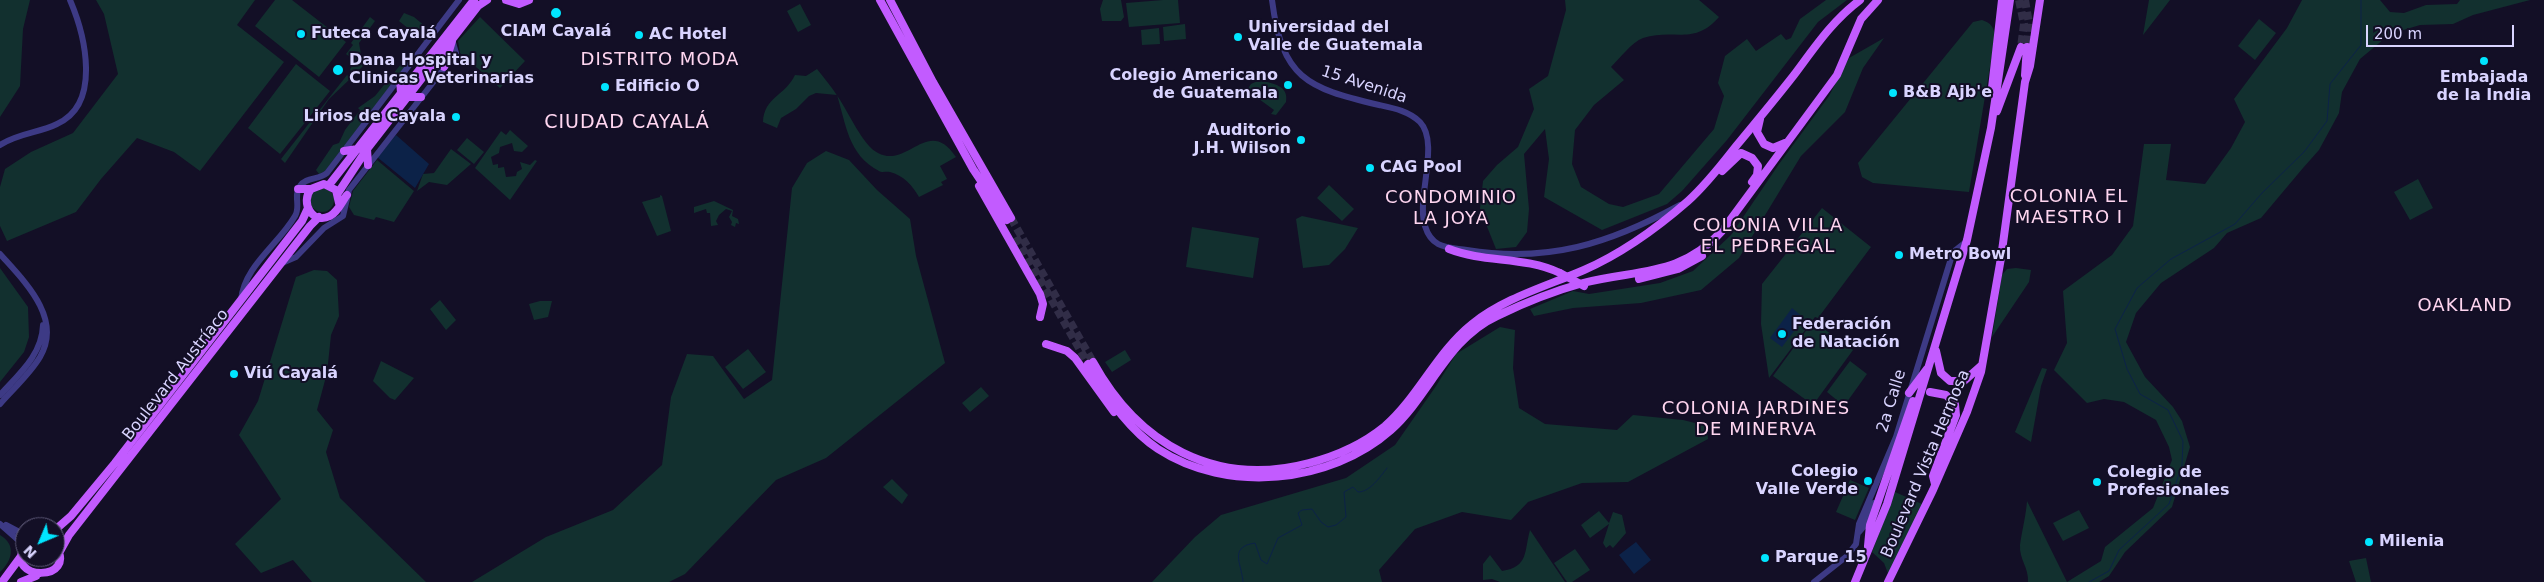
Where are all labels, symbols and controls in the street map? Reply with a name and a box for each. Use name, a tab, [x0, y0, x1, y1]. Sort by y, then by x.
marker: CIAM Cayalá	[549, 6, 563, 20]
scale bar	[2369, 15, 2516, 47]
place label: Universidad del Valle de Guatemala	[1248, 18, 1423, 56]
place label: CIAM Cayalá	[500, 22, 612, 42]
place label: Futeca Cayalá	[311, 24, 436, 44]
place label: AC Hotel	[649, 25, 727, 45]
text: 200 m	[2374, 25, 2422, 43]
marker: Futeca Cayalá	[295, 28, 307, 40]
marker: AC Hotel	[633, 29, 645, 41]
marker: Universidad del Valle de Guatemala	[1232, 31, 1244, 43]
district label: DISTRITO MODA	[579, 49, 741, 71]
place label: Dana Hospital y Clinicas Veterinarias	[349, 51, 534, 89]
marker: Embajada de la India	[2478, 55, 2490, 67]
street label: 15 Avenida	[1319, 62, 1409, 108]
marker: Dana Hospital y Clinicas Veterinarias	[331, 63, 345, 77]
place label: Colegio Americano de Guatemala	[1109, 66, 1278, 104]
place label: Embajada de la India	[2437, 68, 2531, 106]
place label: Edificio O	[615, 77, 700, 97]
marker: Colegio Americano de Guatemala	[1282, 79, 1294, 91]
marker: Edificio O	[599, 81, 611, 93]
place label: B&B Ajb'e	[1903, 83, 1992, 103]
marker: B&B Ajb'e	[1887, 87, 1899, 99]
place label: Lirios de Cayala	[303, 107, 446, 127]
marker: Lirios de Cayala	[450, 111, 462, 123]
district label: CIUDAD CAYALÁ	[543, 112, 711, 134]
place label: Auditorio J.H. Wilson	[1193, 121, 1291, 159]
marker: Auditorio J.H. Wilson	[1295, 134, 1307, 146]
place label: CAG Pool	[1380, 158, 1462, 178]
marker: CAG Pool	[1364, 162, 1376, 174]
district label: COLONIA EL MAESTRO I	[2008, 186, 2130, 228]
district label: CONDOMINIO LA JOYA	[1384, 187, 1518, 230]
district label: COLONIA VILLA EL PEDREGAL	[1691, 215, 1845, 258]
place label: Metro Bowl	[1909, 245, 2011, 265]
marker: Metro Bowl	[1893, 249, 1905, 261]
district label: OAKLAND	[2417, 295, 2513, 317]
street label: Boulevard Austríaco	[119, 306, 233, 444]
place label: Federación de Natación	[1792, 315, 1900, 353]
marker: Federación de Natación	[1776, 328, 1788, 340]
place label: Viú Cayalá	[244, 364, 338, 384]
street label: 2a Calle	[1873, 367, 1911, 435]
street label: Boulevard Vista Hermosa	[1878, 367, 1974, 561]
marker: Viú Cayalá	[228, 368, 240, 380]
district label: COLONIA JARDINES DE MINERVA	[1660, 398, 1852, 440]
place label: Colegio Valle Verde	[1756, 462, 1858, 500]
place label: Colegio de Profesionales	[2107, 463, 2229, 501]
marker: Colegio Valle Verde	[1862, 475, 1874, 487]
marker: Colegio de Profesionales	[2091, 476, 2103, 488]
north arrow	[15, 517, 65, 567]
place label: Milenia	[2379, 532, 2444, 552]
marker: Milenia	[2363, 536, 2375, 548]
text: N	[20, 542, 40, 562]
place label: Parque 15	[1775, 548, 1867, 568]
marker: Parque 15	[1759, 552, 1771, 564]

